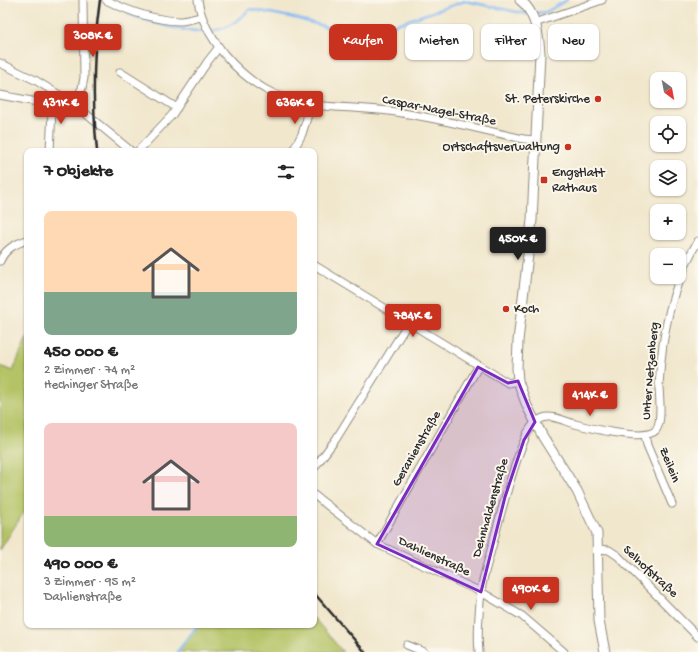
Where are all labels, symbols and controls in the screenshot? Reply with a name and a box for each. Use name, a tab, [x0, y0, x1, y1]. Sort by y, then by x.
pin: 308K €	[60, 24, 126, 58]
chip: Kaufen	[329, 24, 397, 60]
chip: Mieten	[405, 24, 473, 60]
chip: Filter	[481, 24, 540, 60]
chip: Neu	[548, 24, 599, 60]
text: 308K €	[73, 29, 113, 44]
north arrow	[650, 72, 686, 108]
map controls	[650, 72, 686, 284]
pin: 431K €	[28, 91, 94, 125]
pin: 636K €	[262, 91, 328, 125]
place label: St. Peterskirche	[505, 92, 590, 107]
street label: Caspar-Nagel-Straße	[381, 93, 498, 129]
marker: St. Peterskirche	[593, 94, 603, 104]
text: 431K €	[43, 96, 79, 111]
text: 636K €	[276, 96, 314, 111]
button: locate	[650, 116, 686, 152]
place label: Ortschaftsverwaltung	[443, 140, 560, 155]
marker: Ortschaftsverwaltung	[563, 142, 573, 152]
button: layers	[650, 160, 686, 196]
icon: filters	[275, 161, 297, 183]
text: 7 Objekte	[44, 162, 113, 182]
place label: Engstlatt Rathaus	[552, 166, 606, 196]
marker: Engstlatt Rathaus	[539, 175, 549, 185]
button: +	[650, 204, 686, 240]
pin: 450K €	[485, 227, 551, 261]
text: 450K €	[499, 232, 537, 247]
icon: home	[135, 237, 207, 309]
button: −	[650, 248, 686, 284]
place label: Koch	[514, 302, 539, 317]
pin: 784K €	[380, 304, 446, 338]
marker: Koch	[501, 304, 511, 314]
text: 784K €	[394, 309, 432, 324]
street label: Unter Netzenberg	[639, 321, 663, 421]
text: 450 000 €	[44, 343, 118, 363]
text: 2 Zimmer · 74 m²	[44, 363, 135, 378]
text: Hechinger Straße	[44, 378, 138, 393]
pin: 414K €	[557, 383, 623, 417]
text: 414K €	[572, 388, 608, 403]
street label: Geranienstraße	[389, 408, 445, 490]
street label: Zeilein	[655, 445, 683, 485]
icon: home	[135, 449, 207, 521]
street label: Dehnhaldenstraße	[469, 456, 512, 560]
street label: Dahlienstraße	[395, 533, 473, 580]
street label: Selhofstraße	[619, 543, 681, 601]
text: 490 000 €	[44, 555, 117, 575]
text: 3 Zimmer · 95 m²	[44, 575, 136, 590]
pin: 490K €	[498, 577, 564, 611]
text: 490K €	[512, 582, 550, 597]
text: Dahlienstraße	[44, 590, 122, 605]

